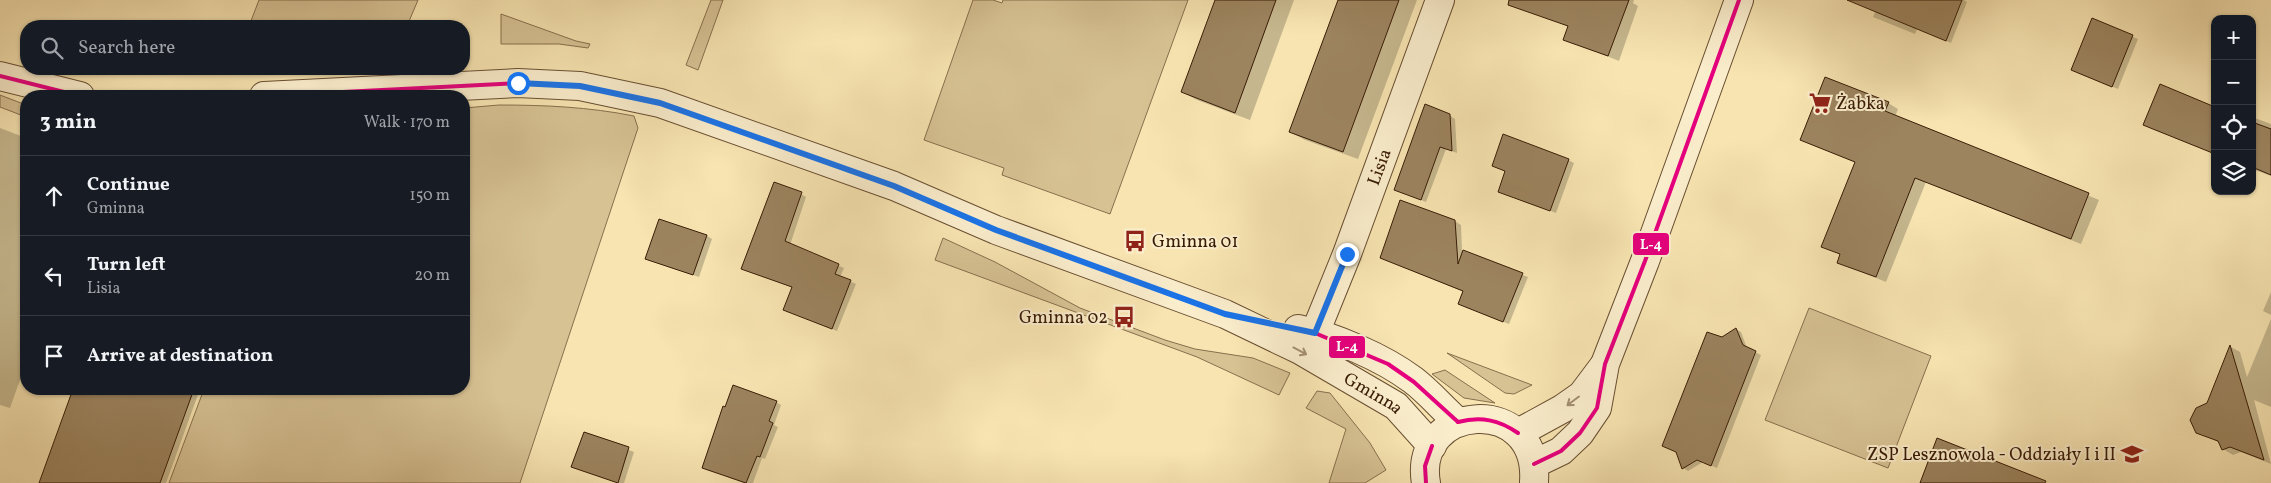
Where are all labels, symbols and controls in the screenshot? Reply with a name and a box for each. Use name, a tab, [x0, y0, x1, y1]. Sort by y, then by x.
map controls	[2211, 15, 2256, 195]
button: +	[2211, 15, 2256, 60]
search box	[20, 20, 470, 75]
icon: search	[38, 34, 66, 62]
text: Search here	[78, 35, 175, 61]
button: −	[2211, 60, 2256, 105]
route start	[507, 72, 530, 95]
supermarket icon: Żabka	[1807, 90, 1833, 116]
place label: Żabka	[1836, 92, 1885, 117]
button: locate	[2211, 105, 2256, 150]
text: 3 min	[40, 108, 96, 137]
text: Walk · 170 m	[364, 112, 450, 134]
street label: Lisia	[1362, 145, 1399, 189]
button: layers	[2211, 150, 2256, 195]
text: Continue	[87, 172, 170, 198]
icon: ahead	[40, 182, 68, 210]
text: 150 m	[409, 185, 450, 207]
text: Gminna	[87, 198, 145, 220]
bus stop icon: Gminna 01	[1122, 228, 1148, 254]
place label: Gminna 01	[1152, 230, 1238, 255]
line badge: L-4	[1632, 232, 1670, 256]
text: L-4	[1640, 236, 1662, 255]
route end	[1336, 243, 1359, 266]
text: Turn left	[87, 252, 166, 278]
icon: left	[40, 262, 68, 290]
text: 20 m	[415, 265, 450, 287]
text: Lisia	[87, 278, 120, 300]
bus stop icon: Gminna 02	[1111, 304, 1137, 330]
place label: Gminna 02	[1019, 306, 1108, 331]
line badge: L-4	[1328, 335, 1366, 359]
text: L-4	[1336, 338, 1358, 357]
icon: arrive	[40, 342, 68, 370]
text: Arrive at destination	[87, 343, 273, 369]
one-way arrow	[1293, 346, 1308, 356]
street label: Gminna	[1339, 367, 1409, 420]
one-way arrow	[1567, 395, 1580, 406]
school or university icon: ZSP Lesznowola - Oddziały I i II	[2119, 441, 2145, 467]
place label: ZSP Lesznowola - Oddziały I i II	[1867, 443, 2116, 468]

